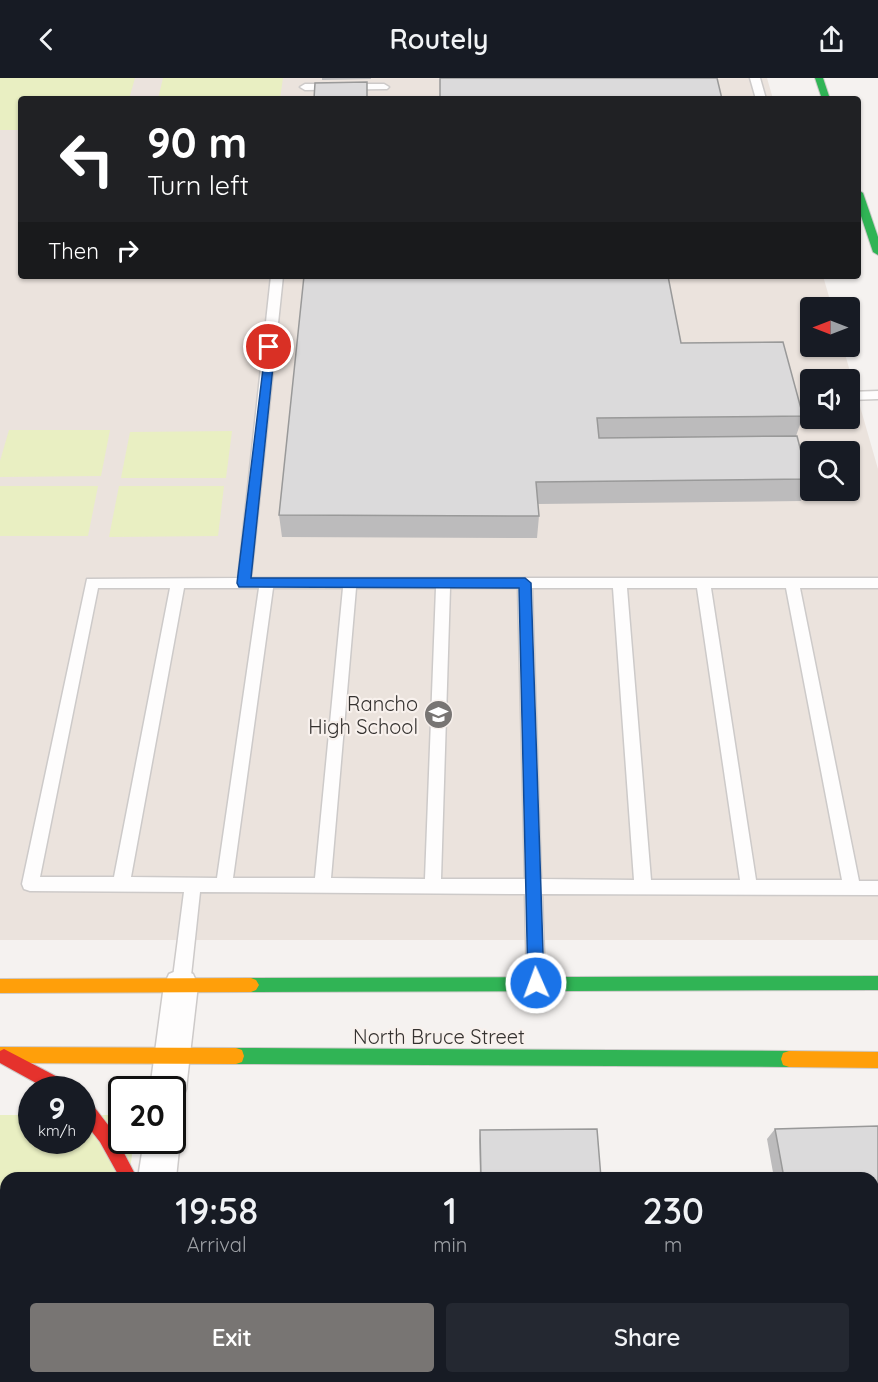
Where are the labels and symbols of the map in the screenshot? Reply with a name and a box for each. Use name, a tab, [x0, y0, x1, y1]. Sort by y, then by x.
north arrow	[800, 297, 860, 357]
pin	[243, 321, 294, 372]
place label: Rancho High School	[308, 691, 418, 739]
school or university icon: Rancho High School	[423, 699, 455, 731]
position arrow	[504, 951, 568, 1015]
street label: North Bruce Street	[353, 1024, 525, 1049]
speed limit sign: 20	[108, 1076, 186, 1154]

